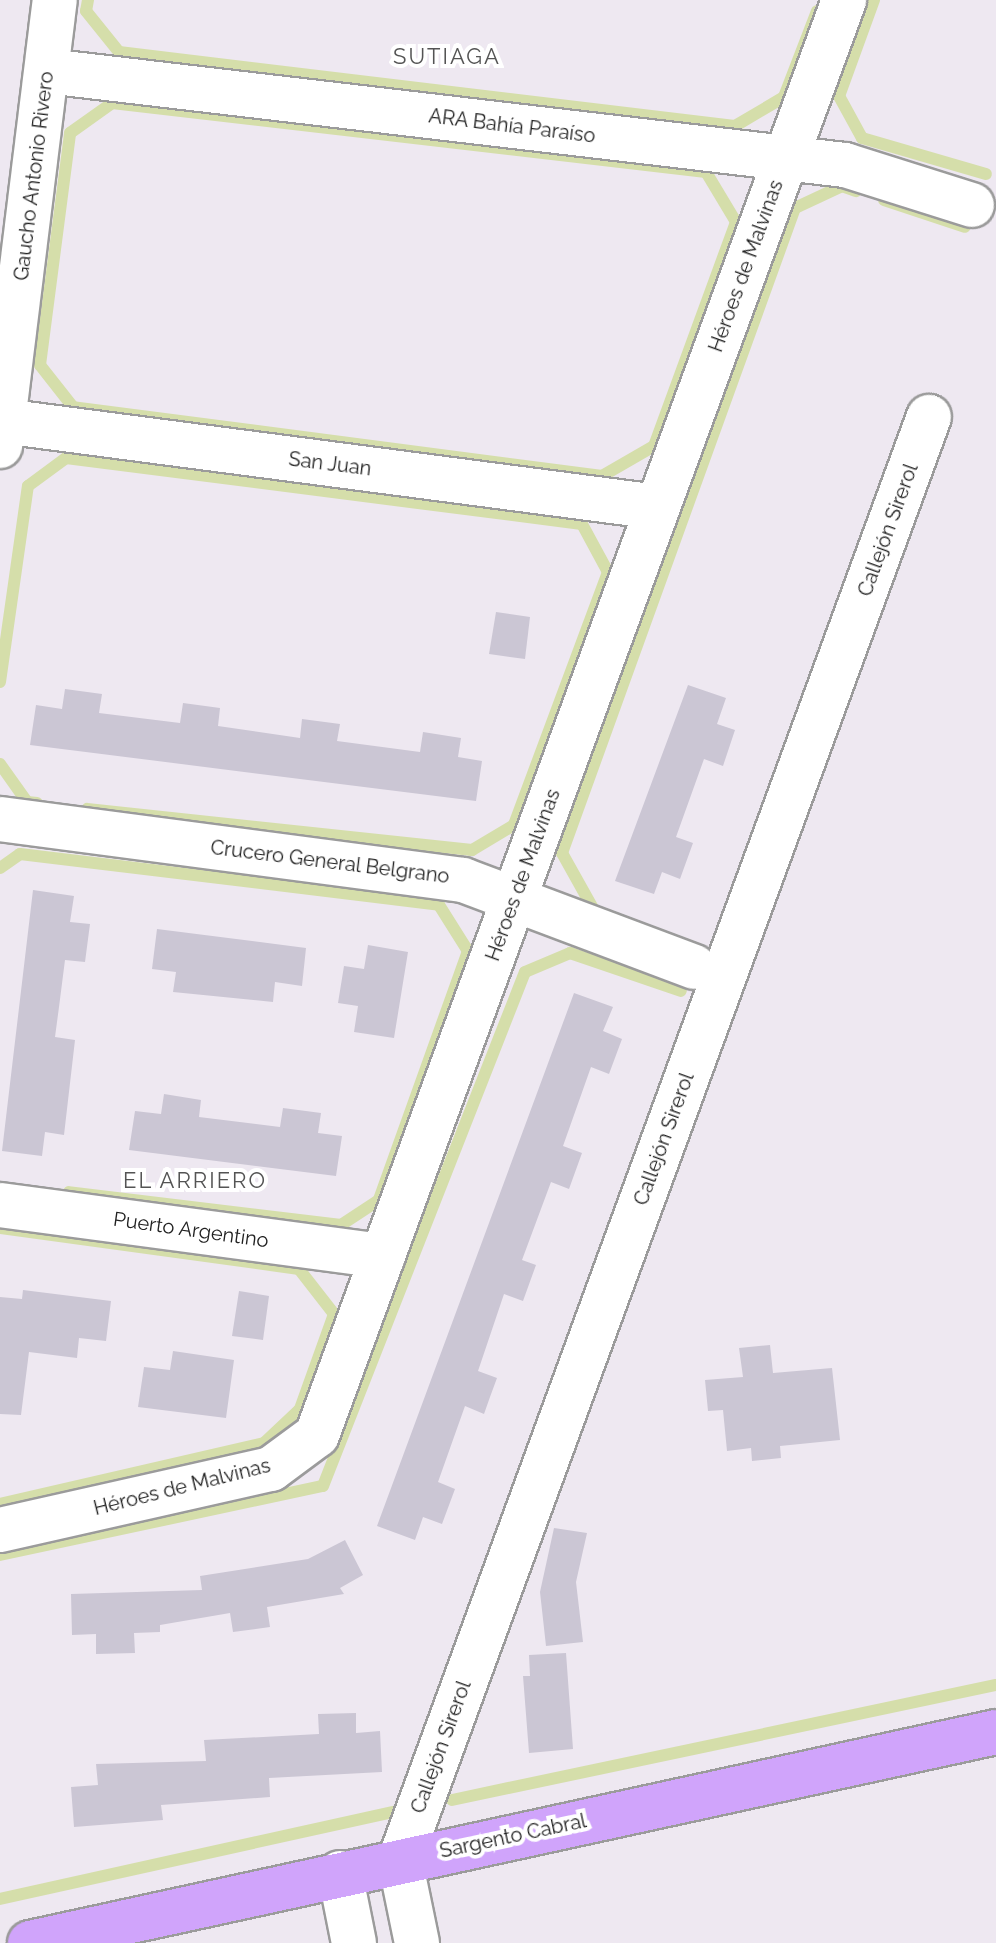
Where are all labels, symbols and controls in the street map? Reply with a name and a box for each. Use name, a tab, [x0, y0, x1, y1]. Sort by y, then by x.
district label: SUTIAGA	[393, 44, 501, 70]
street label: Gaucho Antonio Rivero	[9, 70, 59, 282]
street label: ARA Bahía Paraíso	[427, 104, 597, 148]
street label: Héroes de Malvinas	[704, 177, 788, 355]
street label: San Juan	[287, 447, 373, 481]
street label: Callejón Sirerol	[853, 460, 923, 600]
street label: Héroes de Malvinas	[481, 786, 565, 964]
street label: Crucero General Belgrano	[209, 835, 451, 889]
street label: Callejón Sirerol	[629, 1069, 699, 1209]
district label: EL ARRIERO	[122, 1168, 268, 1194]
street label: Puerto Argentino	[112, 1207, 270, 1253]
street label: Héroes de Malvinas	[91, 1453, 273, 1521]
street label: Callejón Sirerol	[406, 1677, 476, 1817]
street label: Sargento Cabral	[438, 1809, 588, 1863]

